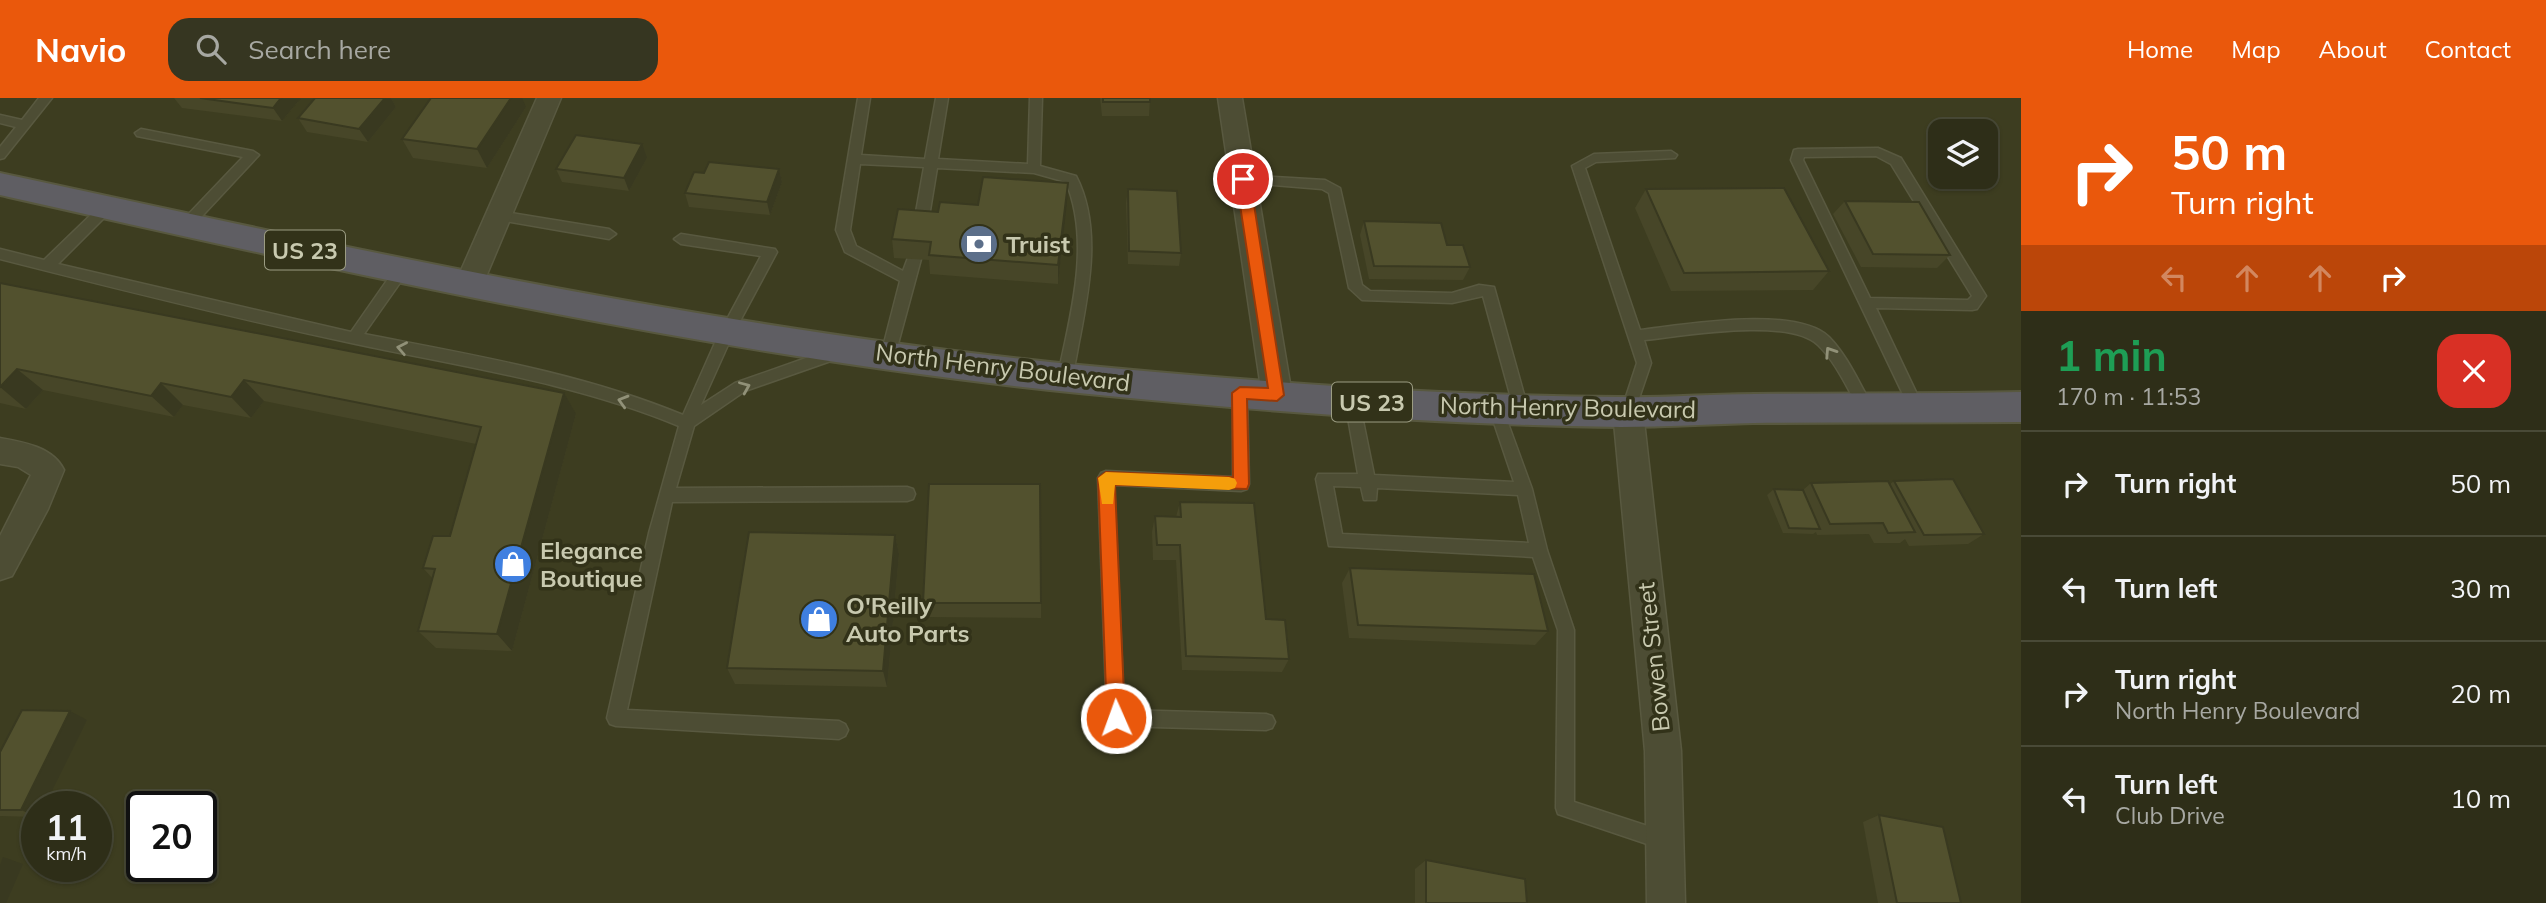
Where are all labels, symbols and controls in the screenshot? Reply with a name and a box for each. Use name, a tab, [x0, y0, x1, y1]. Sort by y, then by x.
search box	[168, 18, 658, 81]
text: Navio	[35, 29, 126, 70]
icon: search	[192, 30, 230, 68]
text: Search here	[248, 33, 391, 66]
text: Home	[2127, 34, 2193, 64]
text: Map	[2231, 34, 2281, 64]
text: About	[2319, 34, 2387, 64]
text: Contact	[2425, 34, 2511, 64]
map controls	[1928, 119, 1998, 189]
button: layers	[1928, 119, 1998, 189]
text: 50 m	[2171, 121, 2287, 182]
icon: right	[2056, 126, 2147, 217]
pin	[1213, 149, 1273, 209]
icon: arrive	[1224, 160, 1262, 198]
text: Turn right	[2171, 182, 2314, 222]
bank icon: Truist	[958, 223, 1000, 265]
place label: Truist	[1006, 229, 1070, 259]
road number: US 23	[265, 230, 345, 270]
icon: left	[2155, 259, 2193, 297]
icon: ahead	[2228, 259, 2266, 297]
icon: ahead	[2301, 259, 2339, 297]
icon: right	[2374, 259, 2412, 297]
text: 1 min	[2056, 329, 2167, 382]
button: close	[2437, 334, 2511, 408]
street label: North Henry Boulevard	[874, 337, 1132, 397]
one-way arrow	[396, 341, 408, 356]
one-way arrow	[1826, 346, 1839, 359]
one-way arrow	[738, 381, 750, 395]
road number: US 23	[1332, 382, 1412, 422]
text: 170 m · 11:53	[2056, 382, 2201, 411]
street label: North Henry Boulevard	[1440, 390, 1696, 424]
one-way arrow	[617, 394, 629, 409]
icon: right	[2056, 465, 2094, 503]
text: Turn right	[2115, 467, 2236, 500]
text: 50 m	[2450, 467, 2511, 500]
place label: Elegance Boutique	[540, 535, 643, 593]
shop icon: Elegance Boutique	[492, 543, 534, 585]
icon: left	[2056, 570, 2094, 608]
text: Turn left	[2115, 572, 2217, 605]
text: 30 m	[2450, 572, 2511, 605]
street label: Bowen Street	[1630, 581, 1676, 733]
place label: O'Reilly Auto Parts	[846, 590, 970, 648]
shop icon: O'Reilly Auto Parts	[798, 598, 840, 640]
text: Turn right	[2115, 663, 2236, 696]
icon: right	[2056, 675, 2094, 713]
text: 20 m	[2450, 677, 2511, 710]
position arrow	[1079, 681, 1153, 755]
text: North Henry Boulevard	[2115, 696, 2360, 725]
text: Turn left	[2115, 768, 2217, 801]
icon: left	[2056, 780, 2094, 818]
text: 10 m	[2450, 782, 2511, 815]
speed limit sign: 20	[126, 791, 217, 882]
text: Club Drive	[2115, 801, 2225, 830]
text: 11	[45, 805, 88, 849]
text: km/h	[46, 842, 87, 865]

